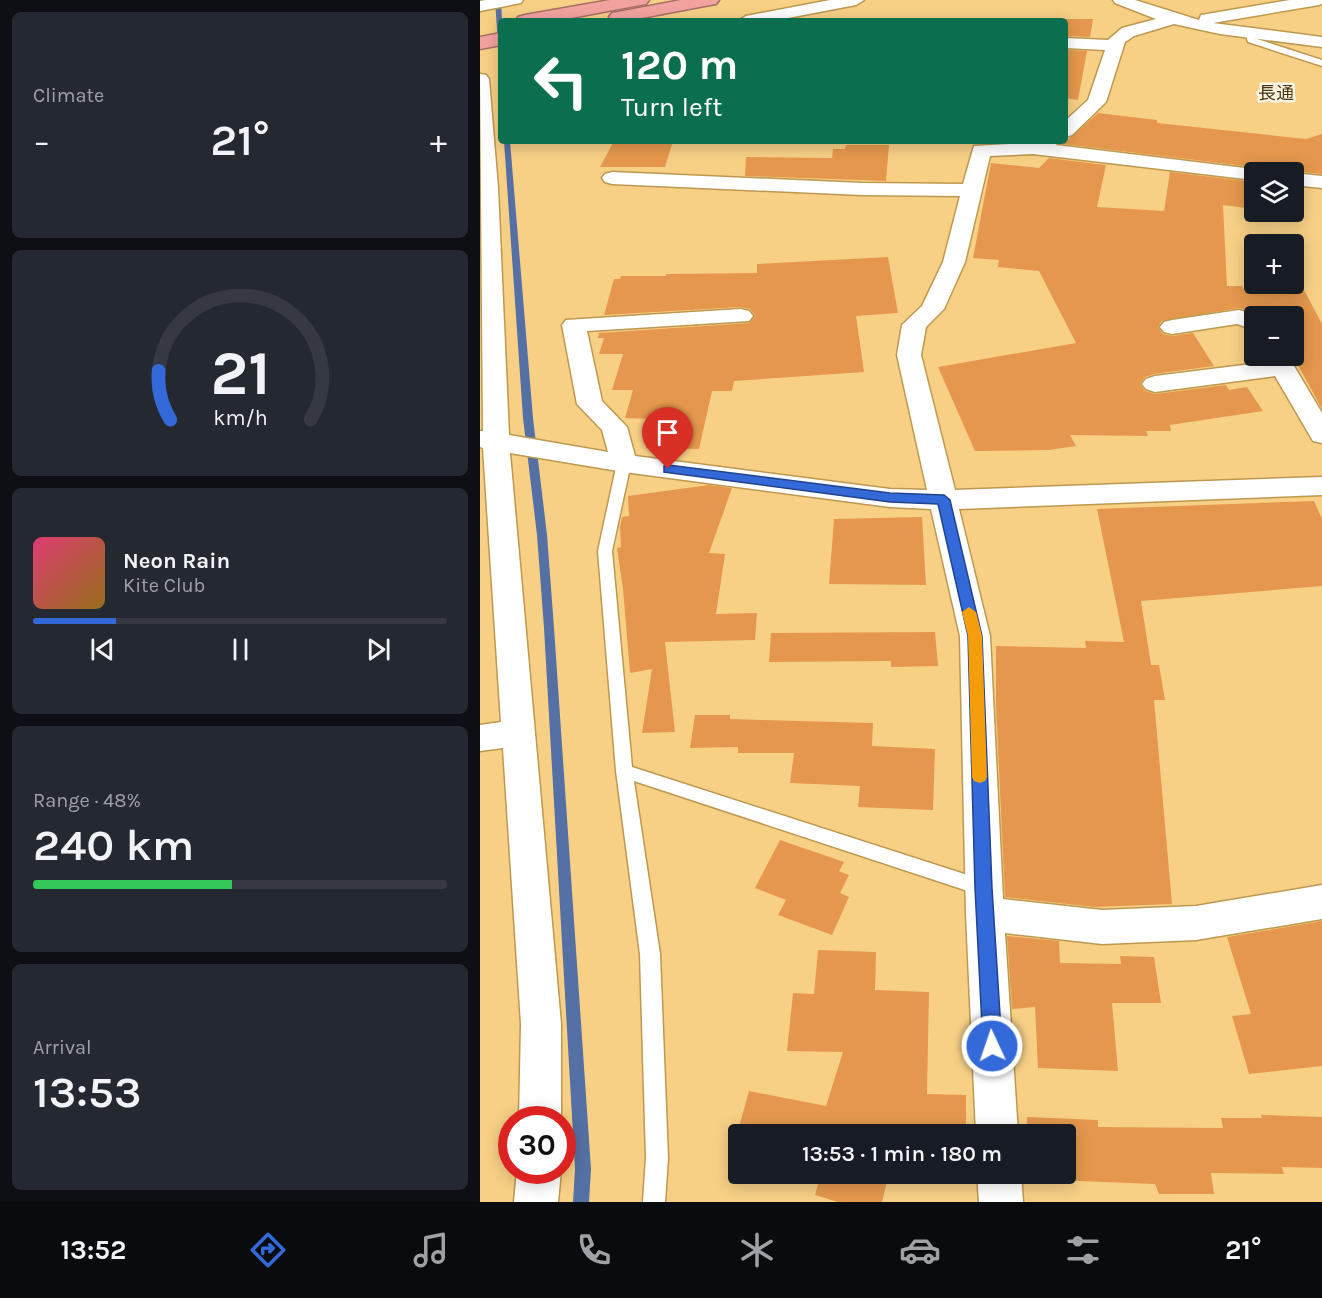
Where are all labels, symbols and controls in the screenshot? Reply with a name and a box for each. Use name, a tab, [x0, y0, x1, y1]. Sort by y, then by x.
text: 120 m	[621, 40, 738, 90]
icon: left	[522, 42, 600, 120]
district label: 長通	[1258, 82, 1294, 104]
text: Climate	[33, 84, 104, 107]
text: Turn left	[621, 91, 722, 123]
text: 21°	[210, 114, 270, 166]
text: −	[33, 122, 50, 160]
text: +	[430, 122, 447, 160]
map controls	[1244, 162, 1304, 366]
button: layers	[1244, 162, 1304, 222]
button: +	[1244, 234, 1304, 294]
button: −	[1244, 306, 1304, 366]
text: 21	[210, 337, 270, 410]
text: km/h	[213, 405, 267, 430]
pin	[642, 407, 693, 469]
icon: arrive	[651, 416, 684, 449]
text: Neon Rain	[123, 548, 230, 574]
text: Kite Club	[123, 574, 205, 597]
icon: previous	[86, 633, 119, 666]
icon: pause	[224, 633, 257, 666]
icon: next	[362, 633, 395, 666]
text: Range · 48%	[33, 789, 141, 812]
text: 240 km	[33, 819, 194, 871]
position arrow	[960, 1014, 1024, 1078]
text: Arrival	[33, 1036, 92, 1059]
text: 13:53	[33, 1066, 142, 1118]
speed limit sign: 30	[498, 1106, 576, 1184]
text: 13:53 · 1 min · 180 m	[802, 1141, 1002, 1167]
icon: directions	[247, 1229, 289, 1271]
icon: music	[410, 1229, 452, 1271]
icon: phone	[573, 1229, 615, 1271]
icon: climate	[736, 1229, 778, 1271]
icon: car	[899, 1229, 941, 1271]
icon: filters	[1062, 1229, 1104, 1271]
text: 13:52	[60, 1234, 126, 1266]
text: 21°	[1225, 1234, 1261, 1266]

